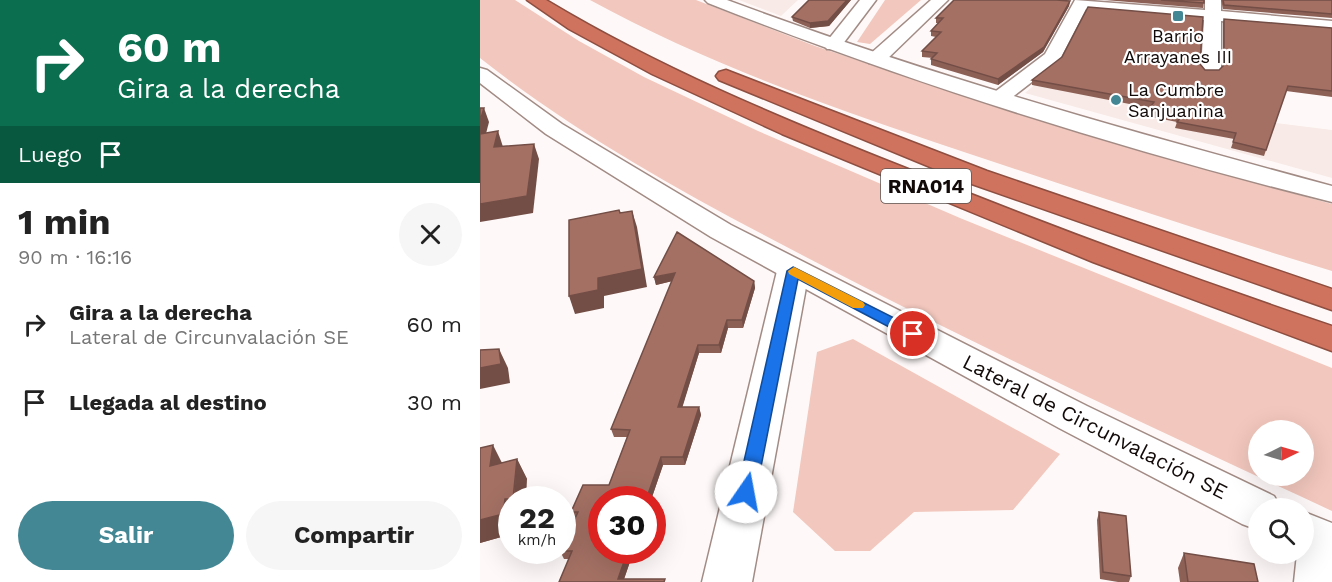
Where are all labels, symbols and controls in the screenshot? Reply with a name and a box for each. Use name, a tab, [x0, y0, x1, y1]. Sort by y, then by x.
marker: Barrio Arrayanes III	[1171, 9, 1185, 23]
text: 60 m	[117, 23, 221, 72]
icon: right	[18, 24, 96, 102]
place label: Barrio Arrayanes III	[1124, 25, 1232, 67]
text: Gira a la derecha	[117, 73, 340, 105]
place label: La Cumbre Sanjuanina	[1128, 79, 1224, 121]
marker: La Cumbre Sanjuanina	[1109, 93, 1123, 107]
icon: arrive	[94, 138, 127, 171]
text: Luego	[18, 142, 82, 167]
road number: RNA014	[881, 169, 971, 203]
text: 1 min	[18, 201, 110, 243]
button: close	[399, 203, 462, 266]
text: 90 m · 16:16	[18, 245, 132, 269]
text: Gira a la derecha	[69, 300, 252, 325]
icon: right	[18, 308, 51, 341]
pin	[887, 308, 938, 359]
text: 60 m	[406, 312, 462, 337]
icon: arrive	[896, 317, 929, 350]
text: Lateral de Circunvalación SE	[69, 325, 349, 349]
street label: Lateral de Circunvalación SE	[959, 349, 1232, 504]
icon: arrive	[18, 386, 51, 419]
text: Llegada al destino	[69, 390, 267, 415]
text: 30 m	[407, 390, 462, 415]
north arrow	[1248, 420, 1314, 486]
map controls	[1248, 420, 1314, 564]
position arrow	[714, 460, 778, 524]
speed limit sign: 30	[588, 486, 666, 564]
button: search	[1248, 498, 1314, 564]
text: 22	[519, 500, 555, 535]
button: Salir	[18, 501, 234, 570]
button: Compartir	[246, 501, 462, 570]
text: km/h	[518, 531, 556, 549]

